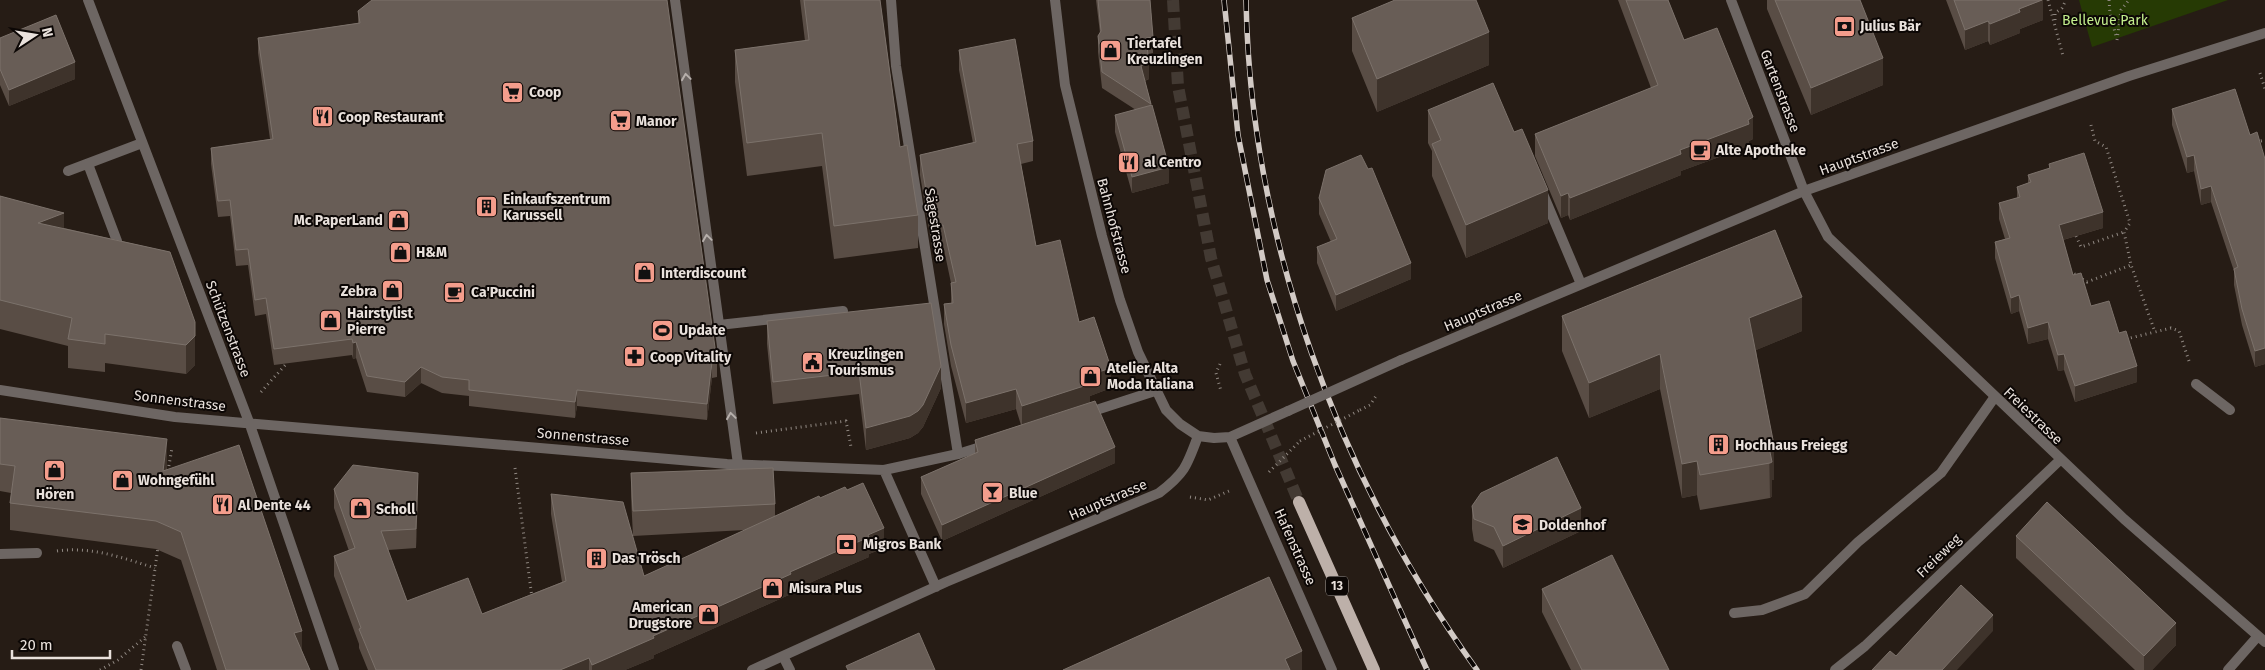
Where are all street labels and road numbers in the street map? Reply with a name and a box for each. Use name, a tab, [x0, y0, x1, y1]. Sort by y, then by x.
street label: Gartenstrasse	[1756, 47, 1804, 135]
street label: Hauptstrasse	[1817, 135, 1901, 179]
street label: Bahnhofstrasse	[1093, 176, 1135, 276]
street label: Sägestrasse	[921, 187, 949, 263]
street label: Schützenstrasse	[202, 278, 254, 380]
street label: Hauptstrasse	[1441, 287, 1525, 335]
street label: Freiestrasse	[2000, 384, 2066, 448]
street label: Sonnenstrasse	[133, 387, 227, 415]
street label: Sonnenstrasse	[536, 424, 630, 450]
street label: Hauptstrasse	[1066, 476, 1150, 524]
street label: Hafenstrasse	[1271, 506, 1319, 588]
street label: Freieweg	[1913, 530, 1965, 581]
road number: 13	[1326, 576, 1348, 596]

